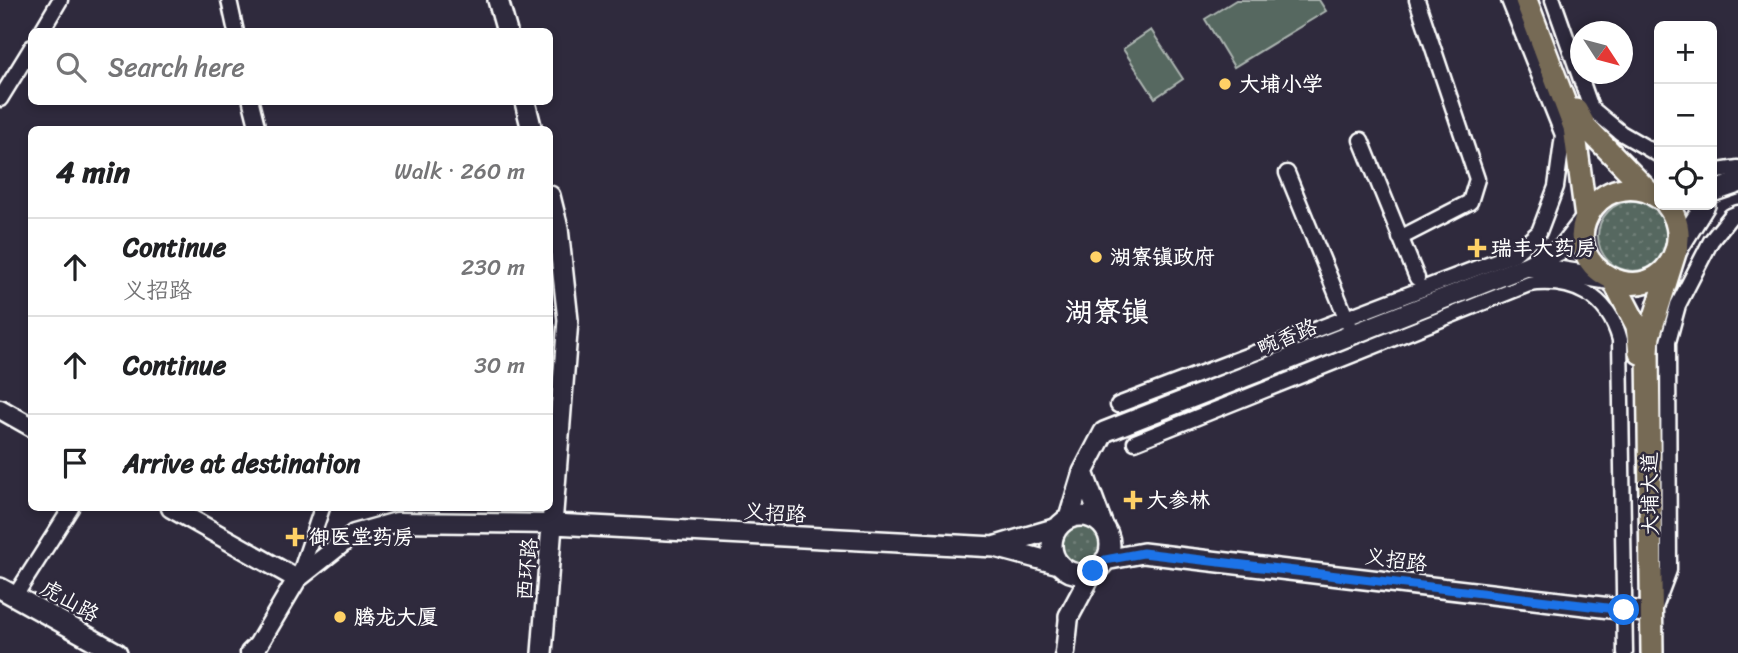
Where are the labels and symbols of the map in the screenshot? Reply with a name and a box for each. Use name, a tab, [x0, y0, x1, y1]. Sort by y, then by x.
north arrow	[1570, 21, 1633, 84]
place label: 大埔小学	[1239, 65, 1323, 103]
marker: 大埔小学	[1217, 76, 1233, 92]
place label: 瑞丰大药房	[1491, 229, 1596, 267]
place label: 湖寮镇政府	[1110, 238, 1215, 276]
marker: 瑞丰大药房	[1469, 240, 1485, 256]
marker: 湖寮镇政府	[1088, 249, 1104, 265]
district label: 湖寮镇	[1065, 287, 1149, 336]
street label: 畹香路	[1251, 308, 1323, 366]
street label: 大埔大道	[1630, 452, 1670, 536]
place label: 大参林	[1147, 481, 1210, 519]
street label: 义招路	[743, 492, 807, 534]
marker: 大参林	[1125, 492, 1141, 508]
place label: 御医堂药房	[309, 518, 414, 556]
marker: 御医堂药房	[287, 529, 303, 545]
street label: 西环路	[505, 536, 549, 602]
street label: 义招路	[1362, 537, 1430, 583]
route end	[1077, 555, 1108, 586]
street label: 虎山路	[33, 569, 107, 633]
route start	[1608, 594, 1639, 625]
place label: 腾龙大厦	[354, 598, 438, 636]
marker: 腾龙大厦	[332, 609, 348, 625]

